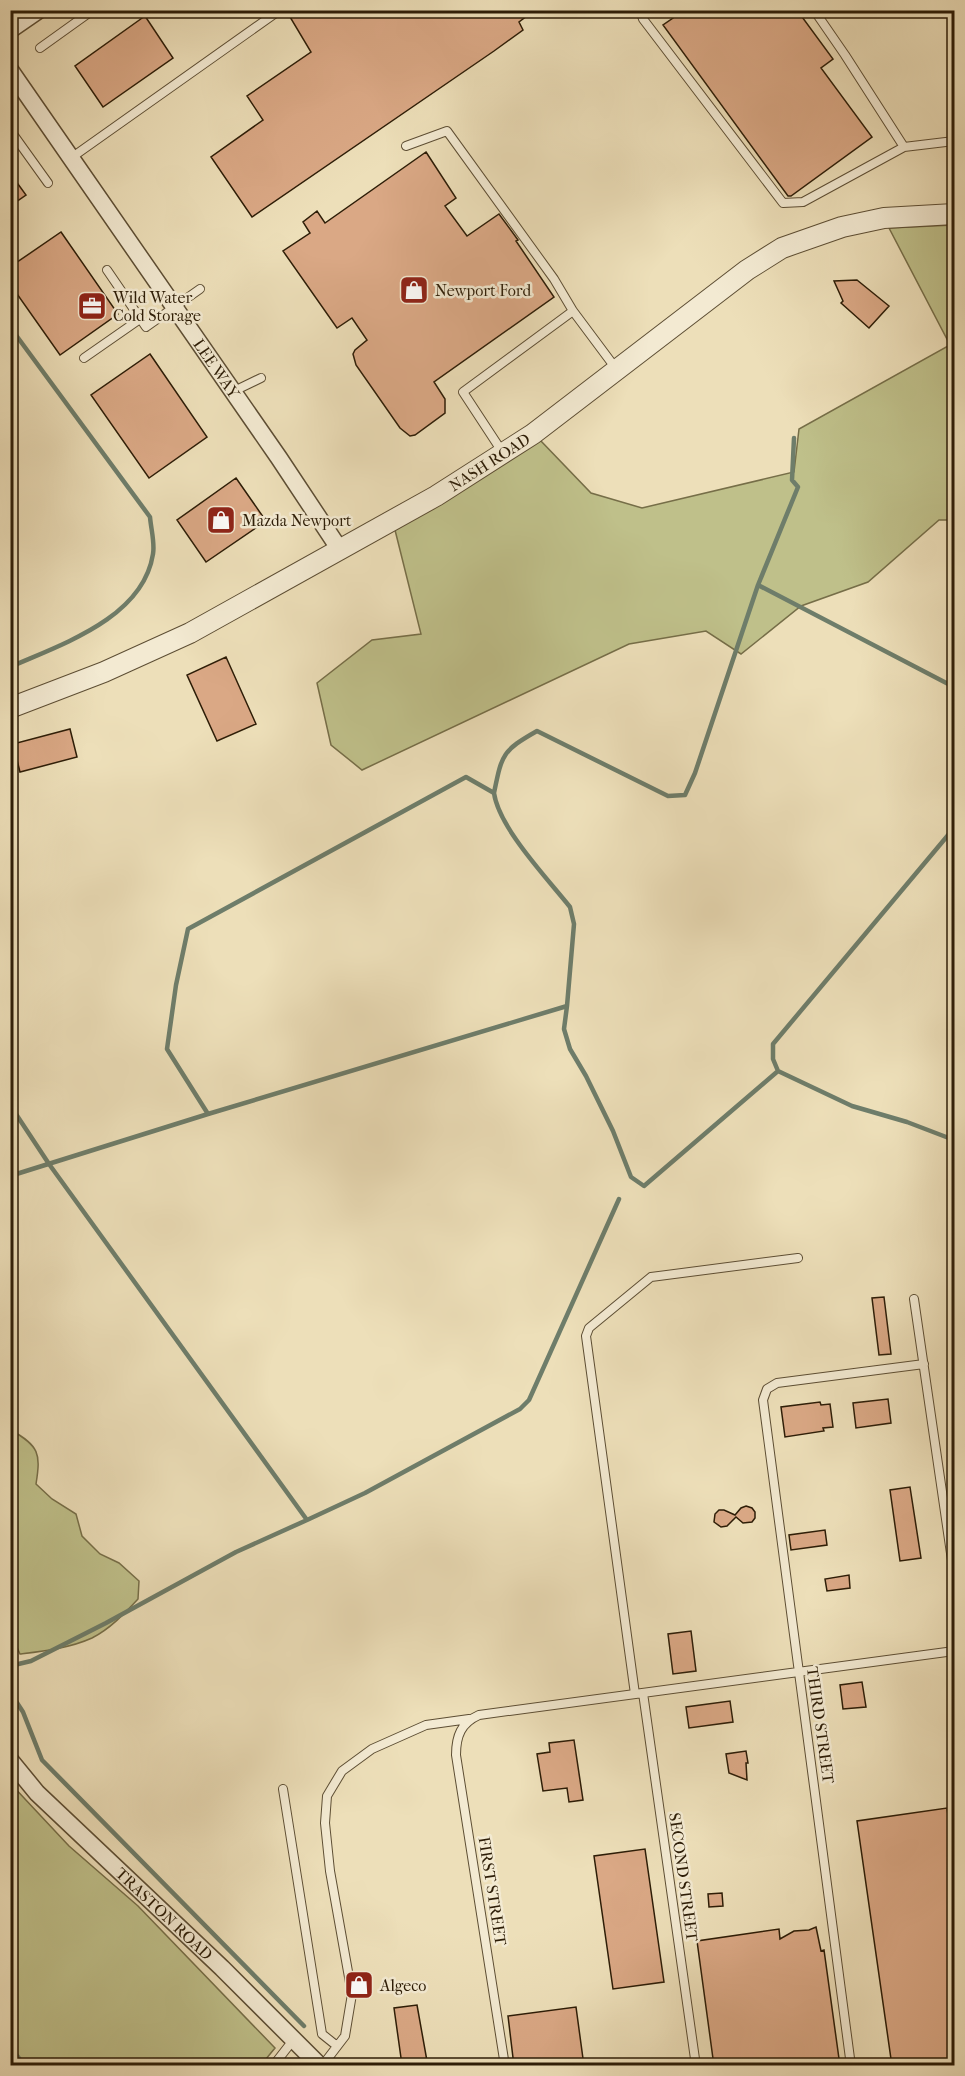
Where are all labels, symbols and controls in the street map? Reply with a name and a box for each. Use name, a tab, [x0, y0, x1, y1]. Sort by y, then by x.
shop icon: Newport Ford	[398, 274, 430, 306]
place label: Newport Ford	[435, 281, 531, 300]
place label: Wild Water Cold Storage	[112, 288, 201, 325]
office icon: Wild Water Cold Storage	[76, 290, 108, 322]
street label: LEE WAY	[189, 335, 244, 403]
street label: NASH ROAD	[445, 429, 534, 495]
shop icon: Mazda Newport	[205, 504, 237, 536]
place label: Mazda Newport	[242, 511, 352, 530]
street label: THIRD STREET	[803, 1665, 838, 1785]
street label: SECOND STREET	[665, 1811, 702, 1943]
street label: FIRST STREET	[475, 1835, 511, 1947]
street label: TRASTON ROAD	[112, 1864, 216, 1964]
shop icon: Algeco	[343, 1969, 375, 2001]
place label: Algeco	[379, 1976, 426, 1995]

